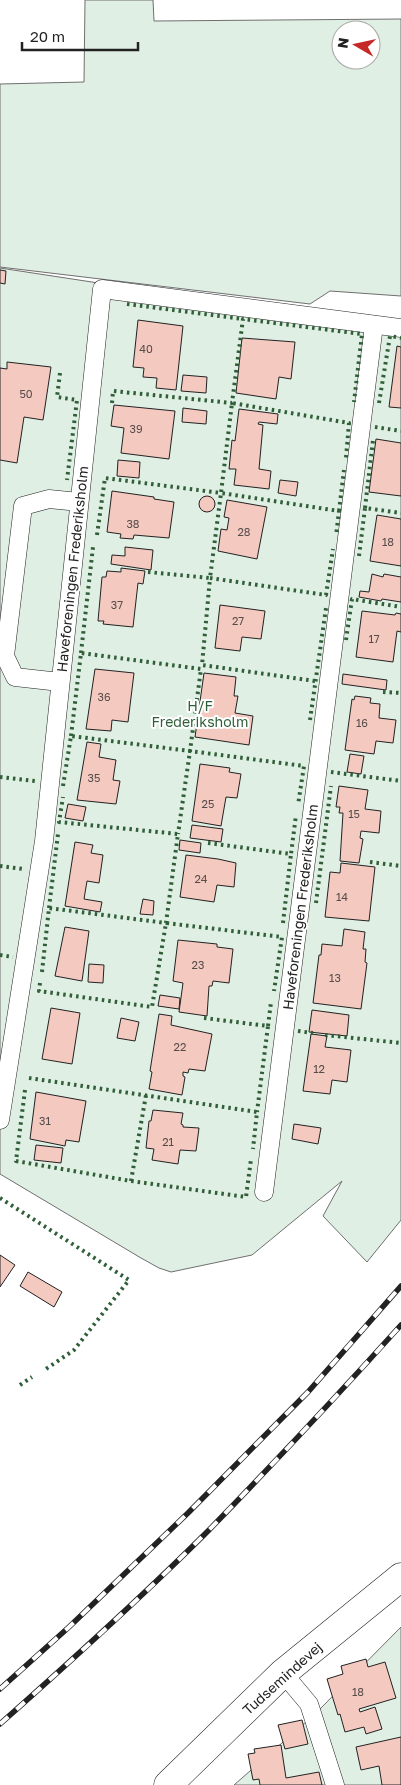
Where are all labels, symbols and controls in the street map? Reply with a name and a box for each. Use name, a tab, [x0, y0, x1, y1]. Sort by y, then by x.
scale bar	[22, 20, 139, 52]
north arrow	[331, 20, 381, 70]
text: 20 m	[30, 27, 65, 45]
text: N	[333, 36, 352, 49]
house number: 40	[139, 342, 153, 355]
house number: 50	[19, 387, 33, 400]
house number: 39	[129, 422, 143, 435]
street label: Haveforeningen Frederiksholm	[53, 465, 91, 673]
house number: 38	[126, 517, 140, 530]
house number: 28	[237, 525, 251, 538]
house number: 18	[382, 535, 394, 548]
house number: 37	[111, 598, 123, 611]
house number: 27	[232, 614, 244, 627]
house number: 17	[368, 632, 380, 645]
house number: 36	[97, 690, 111, 703]
park label: H/F Frederiksholm	[152, 697, 248, 730]
house number: 16	[356, 716, 368, 729]
house number: 35	[88, 771, 100, 784]
house number: 25	[202, 797, 214, 810]
street label: Haveforeningen Frederiksholm	[279, 803, 321, 1011]
house number: 15	[348, 807, 360, 820]
house number: 24	[194, 872, 208, 885]
house number: 14	[336, 890, 348, 903]
house number: 23	[192, 958, 204, 971]
house number: 13	[329, 971, 341, 984]
house number: 22	[174, 1040, 186, 1053]
house number: 12	[313, 1062, 325, 1075]
house number: 31	[39, 1114, 51, 1127]
house number: 21	[162, 1135, 174, 1148]
street label: Tudsemindevej	[239, 1638, 325, 1718]
house number: 18	[352, 1685, 364, 1698]

